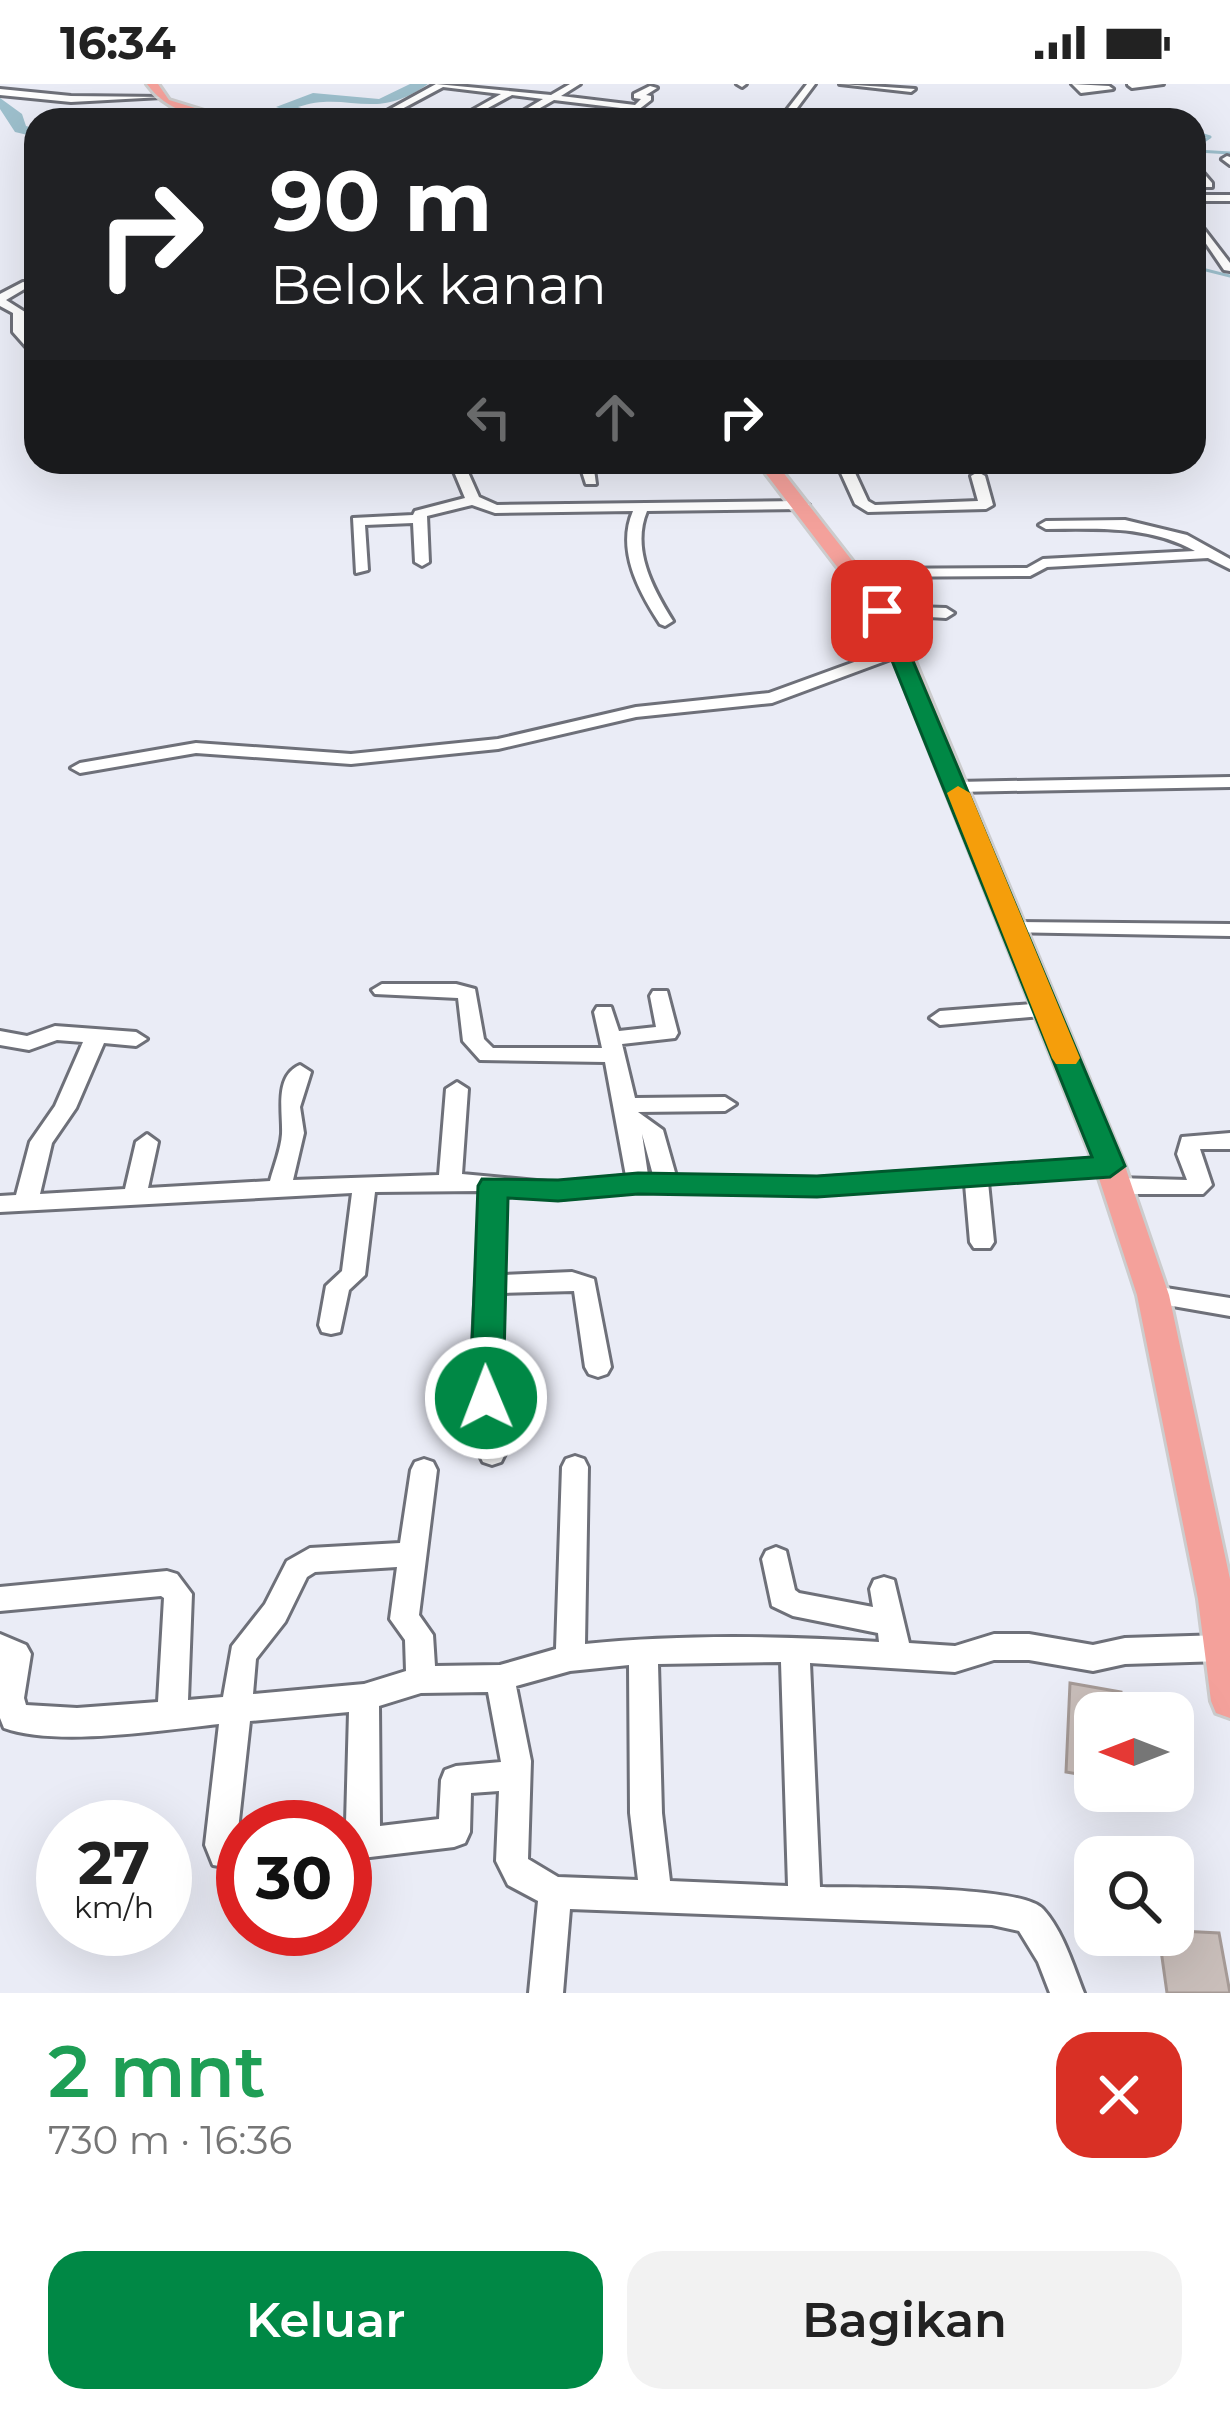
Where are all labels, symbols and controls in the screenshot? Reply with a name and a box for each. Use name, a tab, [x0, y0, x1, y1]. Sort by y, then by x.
text: 16:34	[60, 15, 176, 70]
text: 90 m	[270, 150, 492, 252]
icon: right	[72, 156, 228, 312]
text: Belok kanan	[270, 252, 607, 318]
icon: left	[456, 384, 522, 450]
icon: ahead	[582, 384, 648, 450]
icon: right	[708, 384, 774, 450]
pin	[831, 560, 933, 662]
icon: arrive	[849, 578, 915, 644]
position arrow	[423, 1335, 549, 1461]
north arrow	[1074, 1692, 1194, 1812]
map controls	[1074, 1692, 1194, 1956]
speed limit sign: 30	[216, 1800, 372, 1956]
text: 27	[78, 1826, 150, 1899]
button: search	[1074, 1836, 1194, 1956]
text: km/h	[74, 1889, 154, 1926]
text: 2 mnt	[48, 2027, 265, 2115]
button: close	[1056, 2032, 1182, 2158]
text: 730 m · 16:36	[48, 2116, 292, 2164]
button: Keluar	[48, 2251, 603, 2389]
button: Bagikan	[627, 2251, 1182, 2389]

